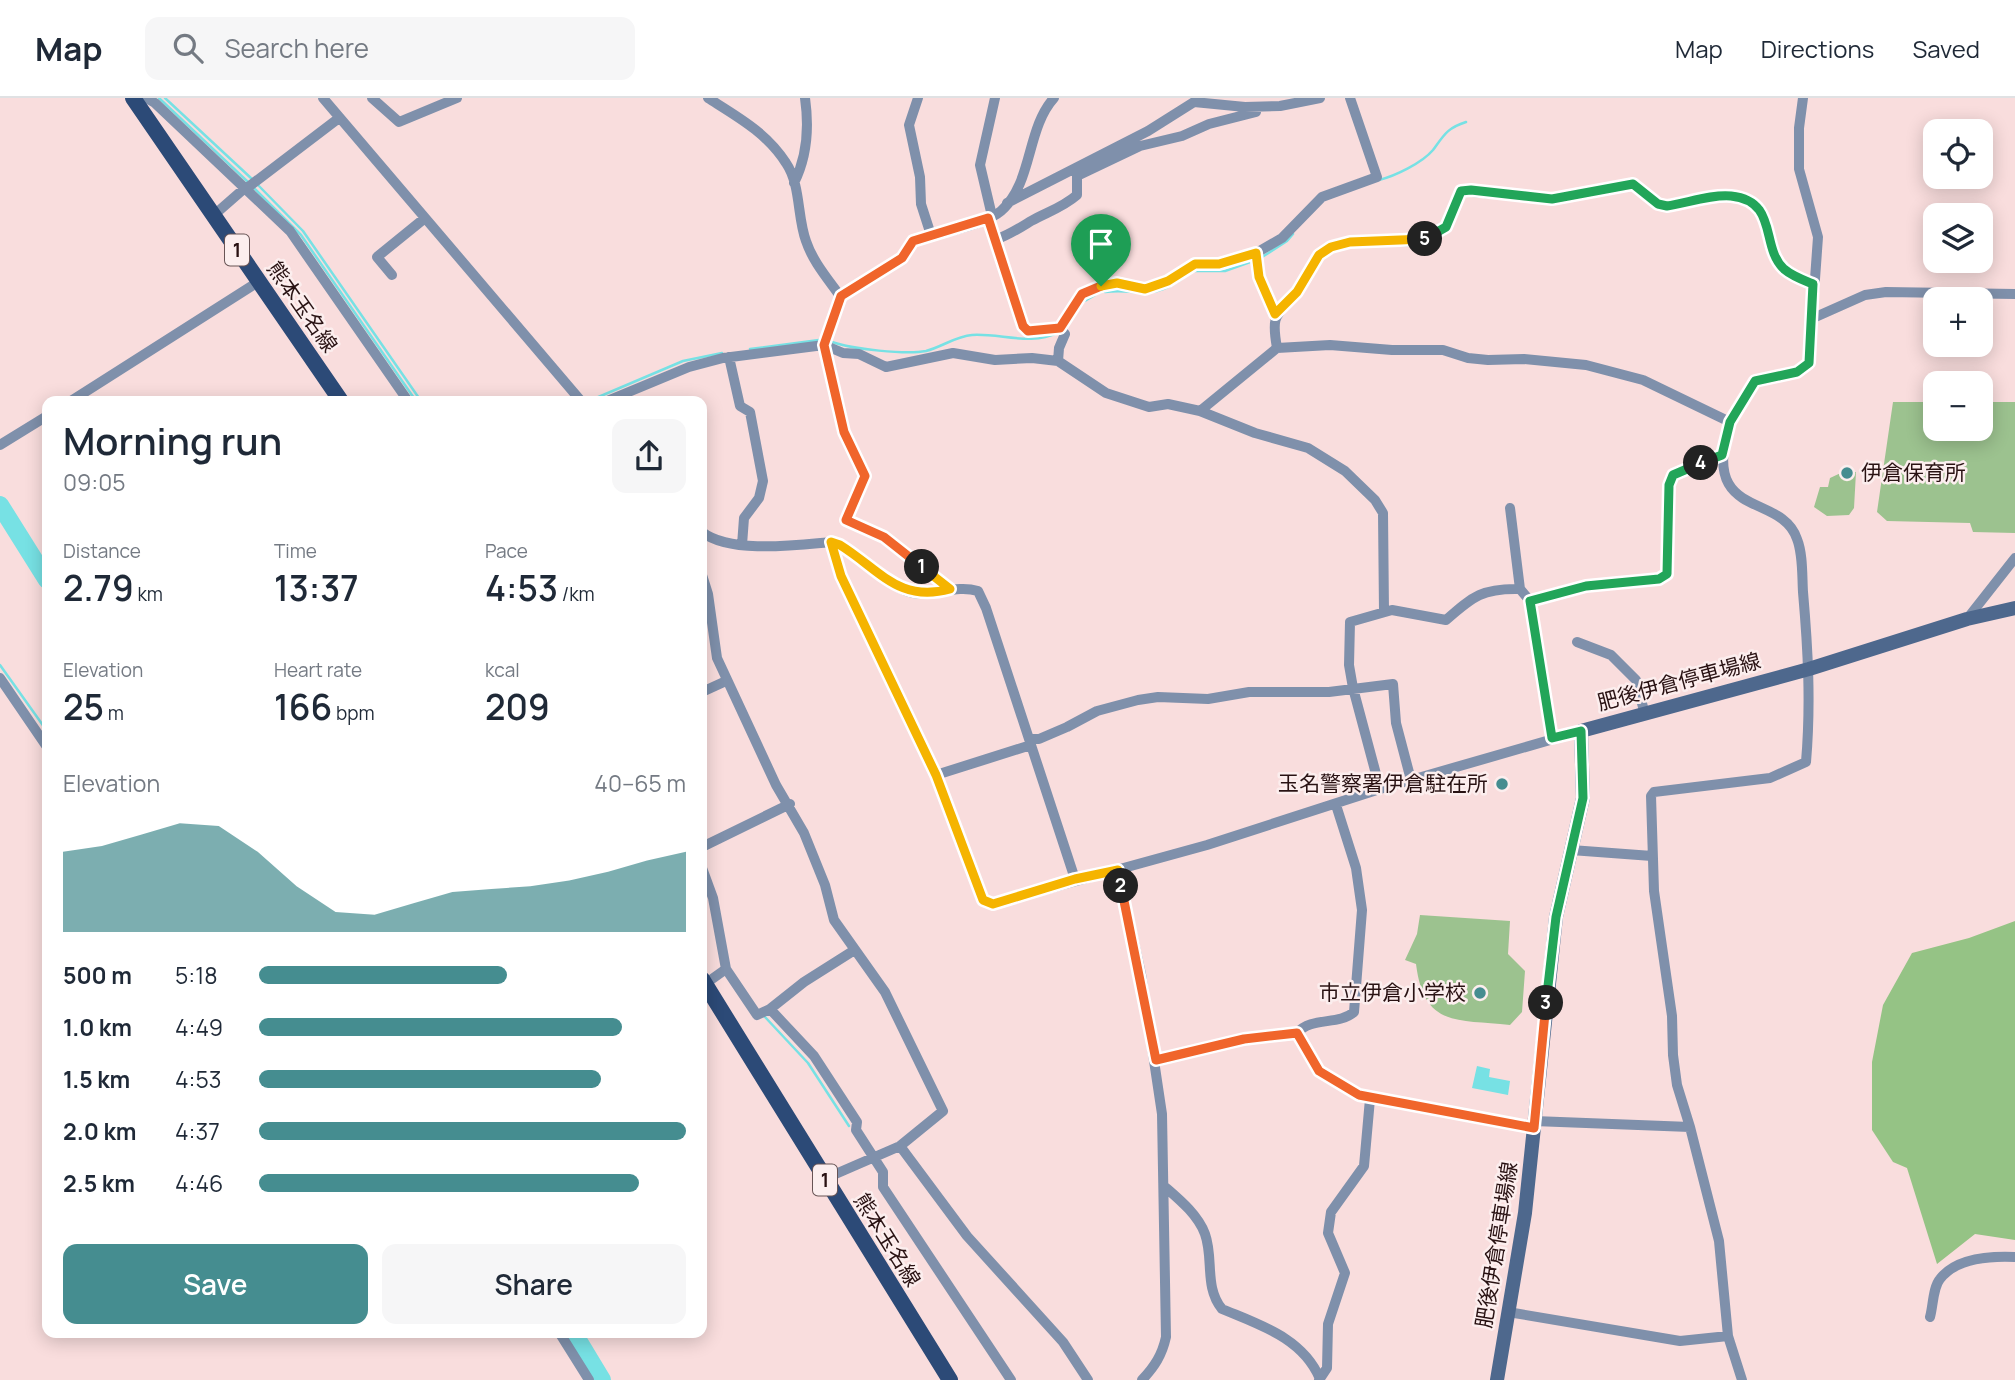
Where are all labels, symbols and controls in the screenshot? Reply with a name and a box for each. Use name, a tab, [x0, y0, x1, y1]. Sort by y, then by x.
search box	[145, 17, 635, 80]
text: Map	[35, 26, 103, 71]
icon: search	[169, 29, 207, 67]
text: Search here	[225, 30, 369, 66]
text: Map	[1675, 32, 1723, 65]
text: Directions	[1761, 32, 1874, 65]
text: Saved	[1912, 32, 1980, 65]
map controls	[1923, 119, 1993, 441]
button: locate	[1923, 119, 1993, 189]
button: layers	[1923, 203, 1993, 273]
pin	[1071, 214, 1131, 286]
pin: 5	[1408, 222, 1442, 256]
icon: arrive	[1082, 225, 1120, 263]
text: 5	[1419, 225, 1430, 251]
road number: 1	[225, 234, 249, 266]
street label: 熊本玉名線	[261, 255, 344, 357]
button: +	[1923, 287, 1993, 357]
button: −	[1923, 371, 1993, 441]
text: Morning run	[63, 414, 282, 466]
button: share	[612, 419, 686, 493]
pin: 4	[1684, 446, 1718, 480]
text: 4	[1695, 449, 1706, 475]
place label: 伊倉保育所	[1861, 458, 1966, 486]
marker: 伊倉保育所	[1839, 465, 1855, 481]
text: 09:05	[63, 466, 126, 498]
text: Distance	[63, 538, 141, 564]
text: Time	[274, 538, 317, 564]
text: Pace	[485, 538, 528, 564]
pin: 1	[904, 550, 940, 584]
text: 1	[917, 553, 926, 579]
text: 2.79	[63, 564, 134, 612]
text: 13:37	[274, 564, 359, 612]
text: 4:53	[485, 564, 558, 612]
text: km	[134, 581, 163, 607]
text: /km	[558, 581, 595, 607]
street label: 肥後伊倉停車場線	[1594, 646, 1764, 716]
text: Elevation	[63, 657, 143, 683]
text: Heart rate	[274, 657, 362, 683]
text: kcal	[485, 657, 520, 683]
text: 25	[63, 683, 104, 731]
text: 166	[274, 683, 332, 731]
text: 209	[485, 683, 550, 731]
text: m	[104, 700, 124, 726]
text: bpm	[332, 700, 375, 726]
text: Elevation	[63, 767, 160, 799]
text: 40–65 m	[594, 767, 686, 799]
place label: 玉名警察署伊倉駐在所	[1278, 769, 1488, 797]
marker: 玉名警察署伊倉駐在所	[1494, 776, 1510, 792]
pin: 2	[1104, 868, 1138, 904]
text: 2	[1115, 872, 1126, 898]
text: 500 m	[63, 959, 132, 991]
text: 5:18	[175, 959, 217, 991]
place label: 市立伊倉小学校	[1319, 978, 1466, 1006]
marker: 市立伊倉小学校	[1472, 985, 1488, 1001]
pin: 3	[1528, 986, 1564, 1020]
text: 3	[1540, 989, 1551, 1015]
text: 1.0 km	[63, 1011, 132, 1043]
text: 4:49	[175, 1011, 223, 1043]
text: 1.5 km	[63, 1063, 130, 1095]
text: 4:53	[175, 1063, 221, 1095]
text: 2.0 km	[63, 1115, 136, 1147]
text: 4:37	[175, 1115, 220, 1147]
street label: 肥後伊倉停車場線	[1469, 1160, 1523, 1330]
road number: 1	[813, 1164, 837, 1196]
text: 2.5 km	[63, 1167, 135, 1199]
text: 4:46	[175, 1167, 223, 1199]
street label: 熊本玉名線	[848, 1188, 928, 1291]
button: Save	[63, 1244, 368, 1324]
button: Share	[382, 1244, 686, 1324]

